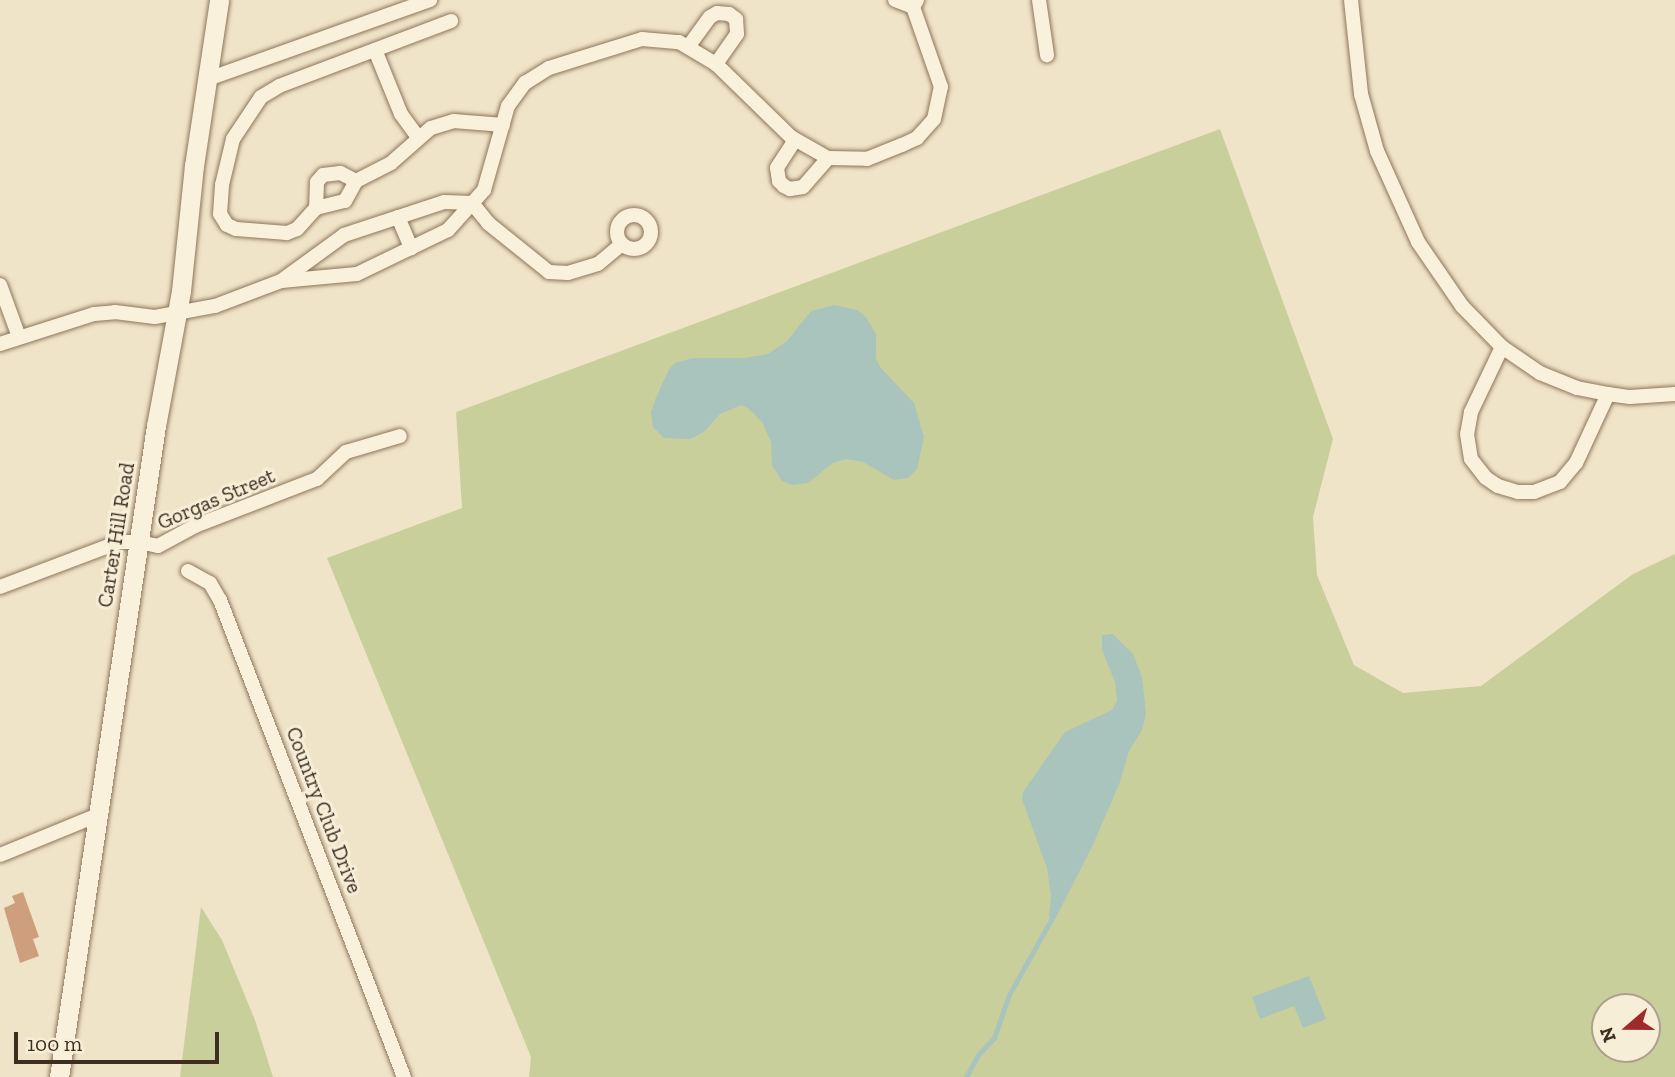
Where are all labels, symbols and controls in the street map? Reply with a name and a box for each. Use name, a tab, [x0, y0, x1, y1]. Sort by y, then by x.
street label: Carter Hill Road	[92, 461, 140, 609]
street label: Gorgas Street	[154, 463, 278, 535]
street label: Country Club Drive	[281, 723, 367, 897]
north arrow	[1591, 993, 1661, 1063]
scale bar	[18, 1018, 222, 1062]
text: N	[1594, 1024, 1621, 1045]
text: 100 m	[27, 1031, 82, 1056]

